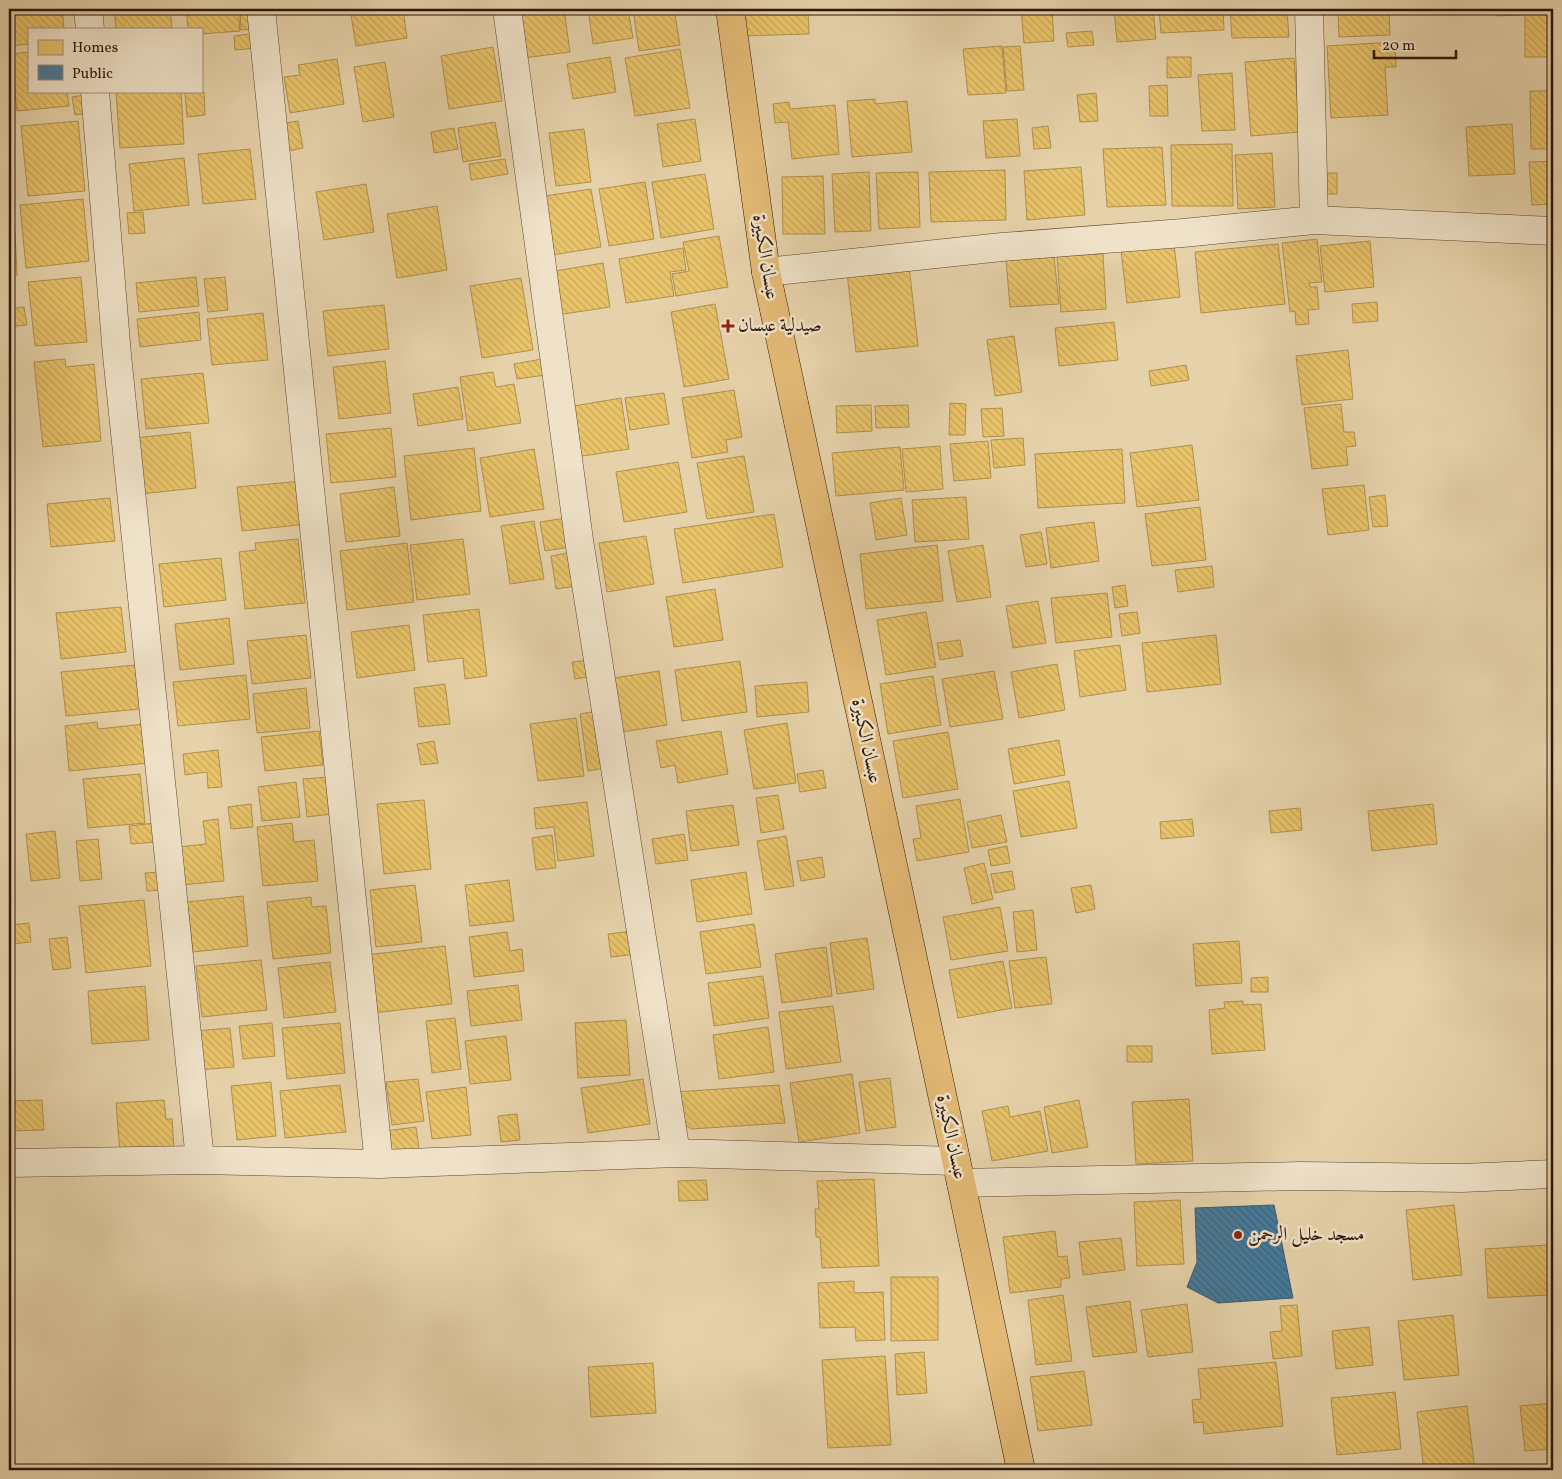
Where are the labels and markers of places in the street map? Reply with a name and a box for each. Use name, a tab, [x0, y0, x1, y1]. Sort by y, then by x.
place label: صيدلية عبسان	[738, 313, 822, 339]
marker: صيدلية عبسان	[722, 320, 734, 332]
place label: مسجد خليل الرحمن	[1248, 1222, 1364, 1248]
marker: مسجد خليل الرحمن	[1232, 1229, 1244, 1241]

